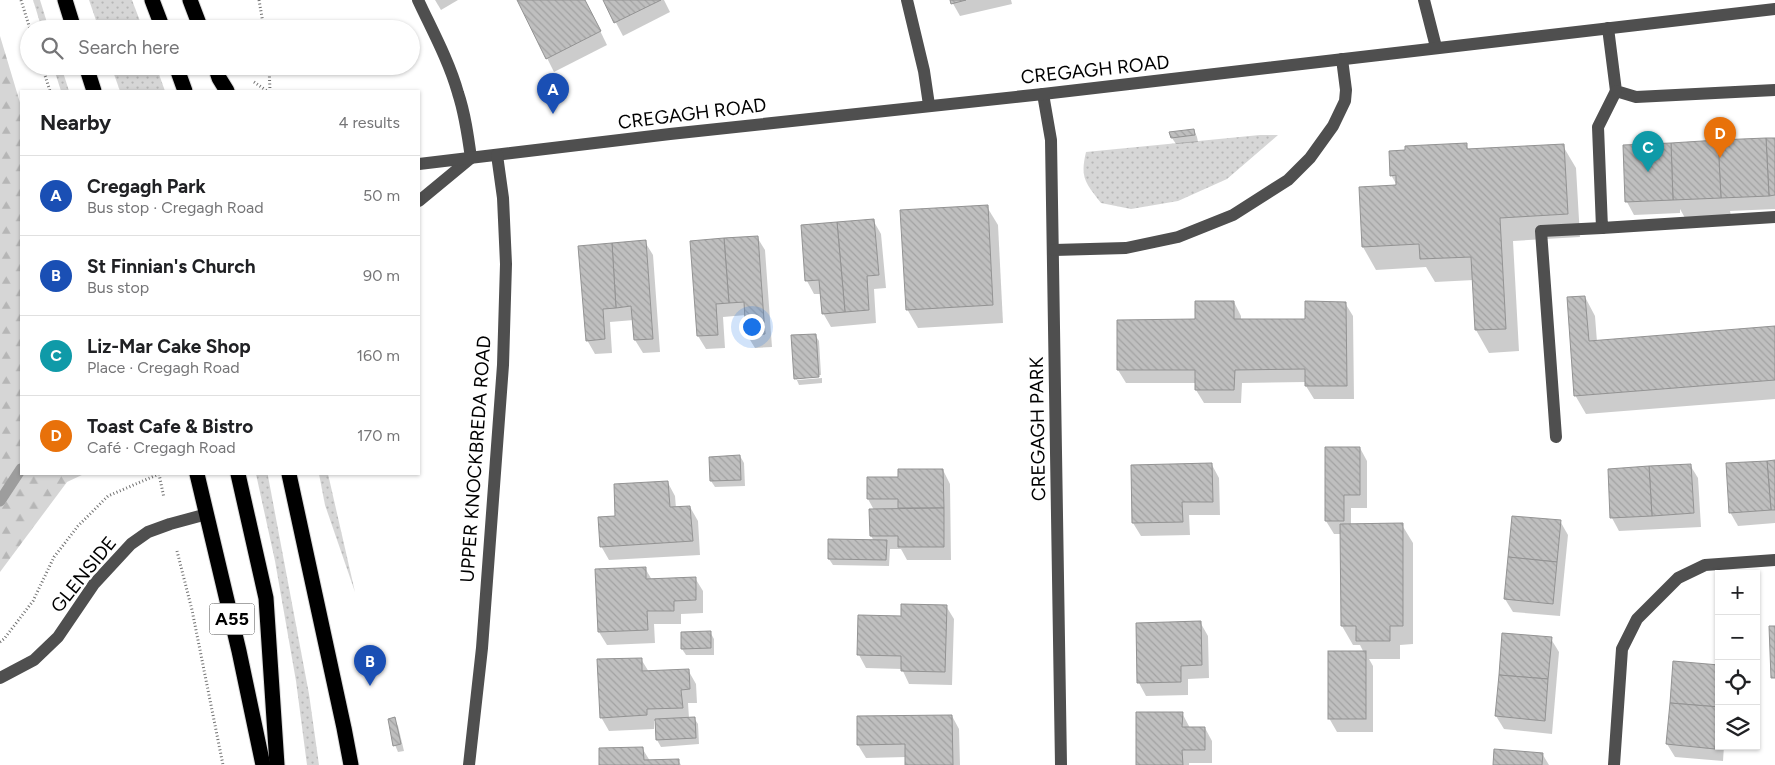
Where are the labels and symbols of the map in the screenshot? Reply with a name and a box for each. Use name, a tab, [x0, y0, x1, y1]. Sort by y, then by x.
street label: CREGAGH ROAD	[1019, 50, 1171, 89]
pin: A	[537, 73, 569, 114]
street label: CREGAGH ROAD	[616, 93, 768, 134]
pin: D	[1704, 117, 1736, 158]
pin: C	[1632, 131, 1664, 172]
your location	[739, 314, 765, 340]
street label: UPPER KNOCKBREDA ROAD	[455, 335, 496, 583]
street label: CREGAGH PARK	[1025, 356, 1050, 501]
street label: GLENSIDE	[46, 532, 121, 617]
road number: A55	[210, 604, 254, 634]
pin: B	[354, 645, 386, 686]

